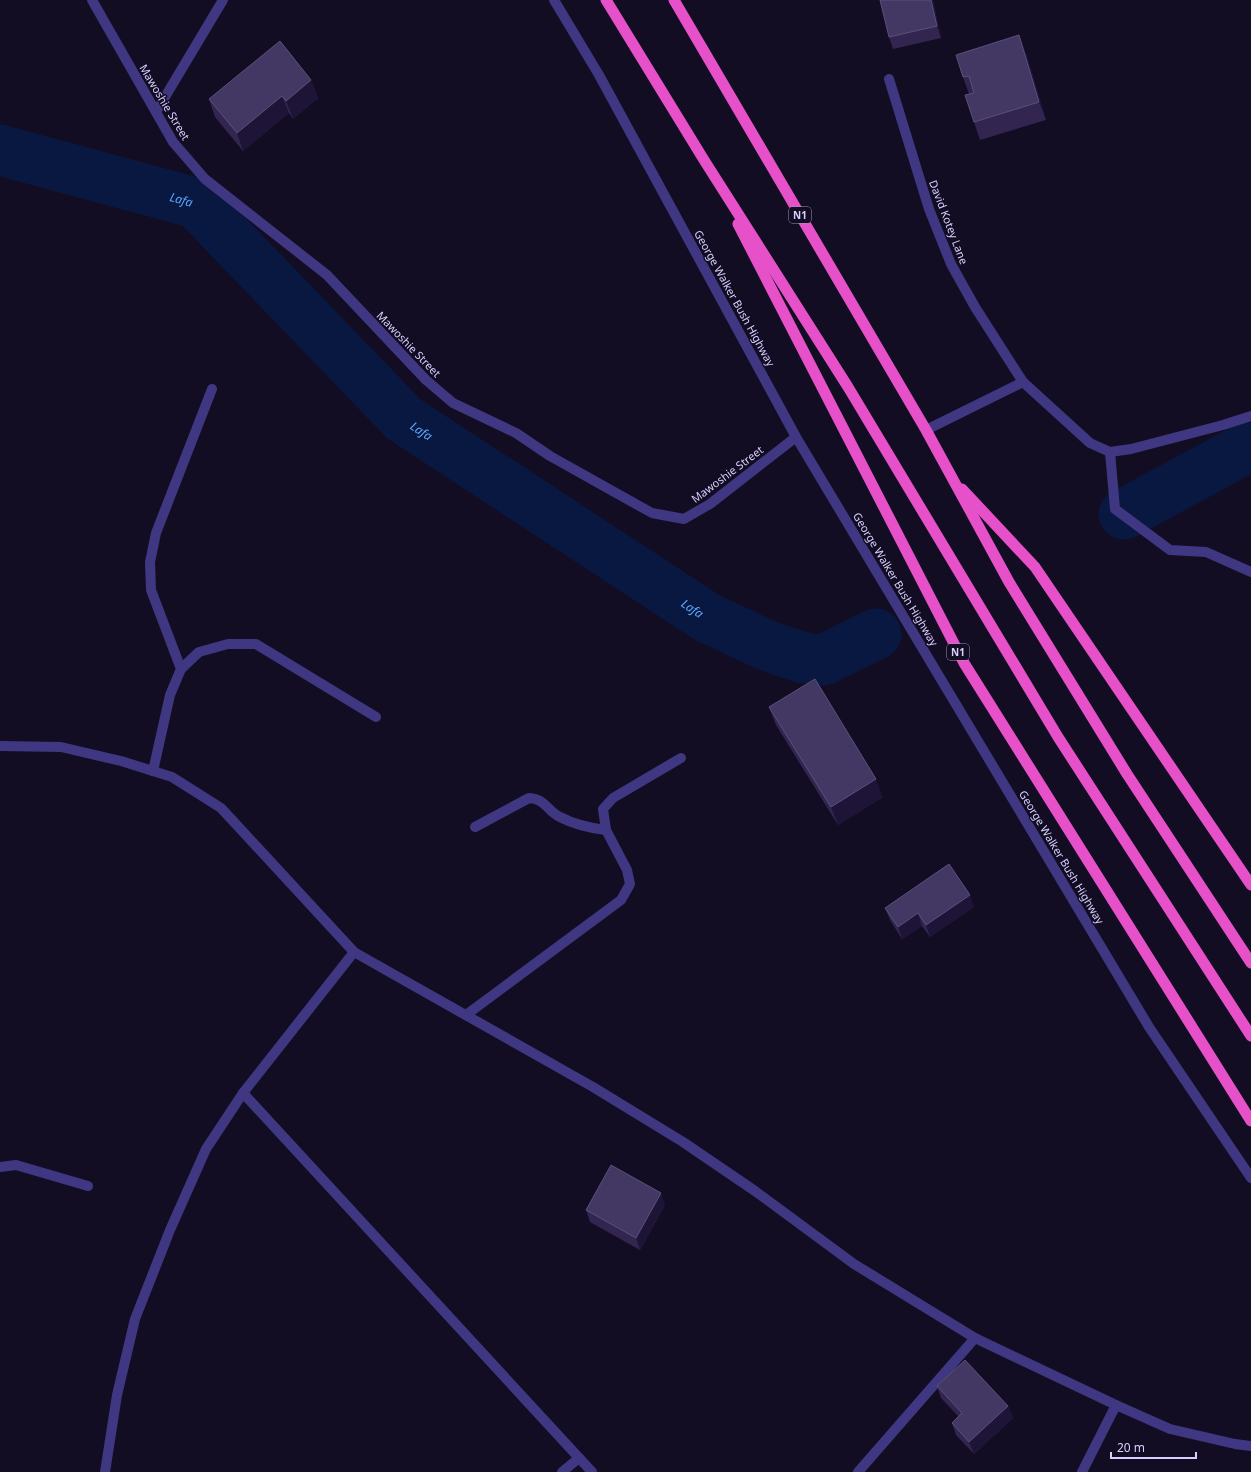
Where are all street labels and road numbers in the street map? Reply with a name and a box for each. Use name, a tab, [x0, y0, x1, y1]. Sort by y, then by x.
street label: Mawoshie Street	[136, 61, 194, 143]
street label: David Kotey Lane	[926, 178, 972, 266]
road number: N1	[789, 207, 811, 223]
street label: George Walker Bush Highway	[691, 227, 779, 369]
street label: Mawoshie Street	[374, 308, 444, 380]
street label: Mawoshie Street	[688, 442, 766, 506]
street label: George Walker Bush Highway	[850, 509, 942, 649]
road number: N1	[947, 644, 969, 660]
street label: George Walker Bush Highway	[1016, 787, 1108, 927]

